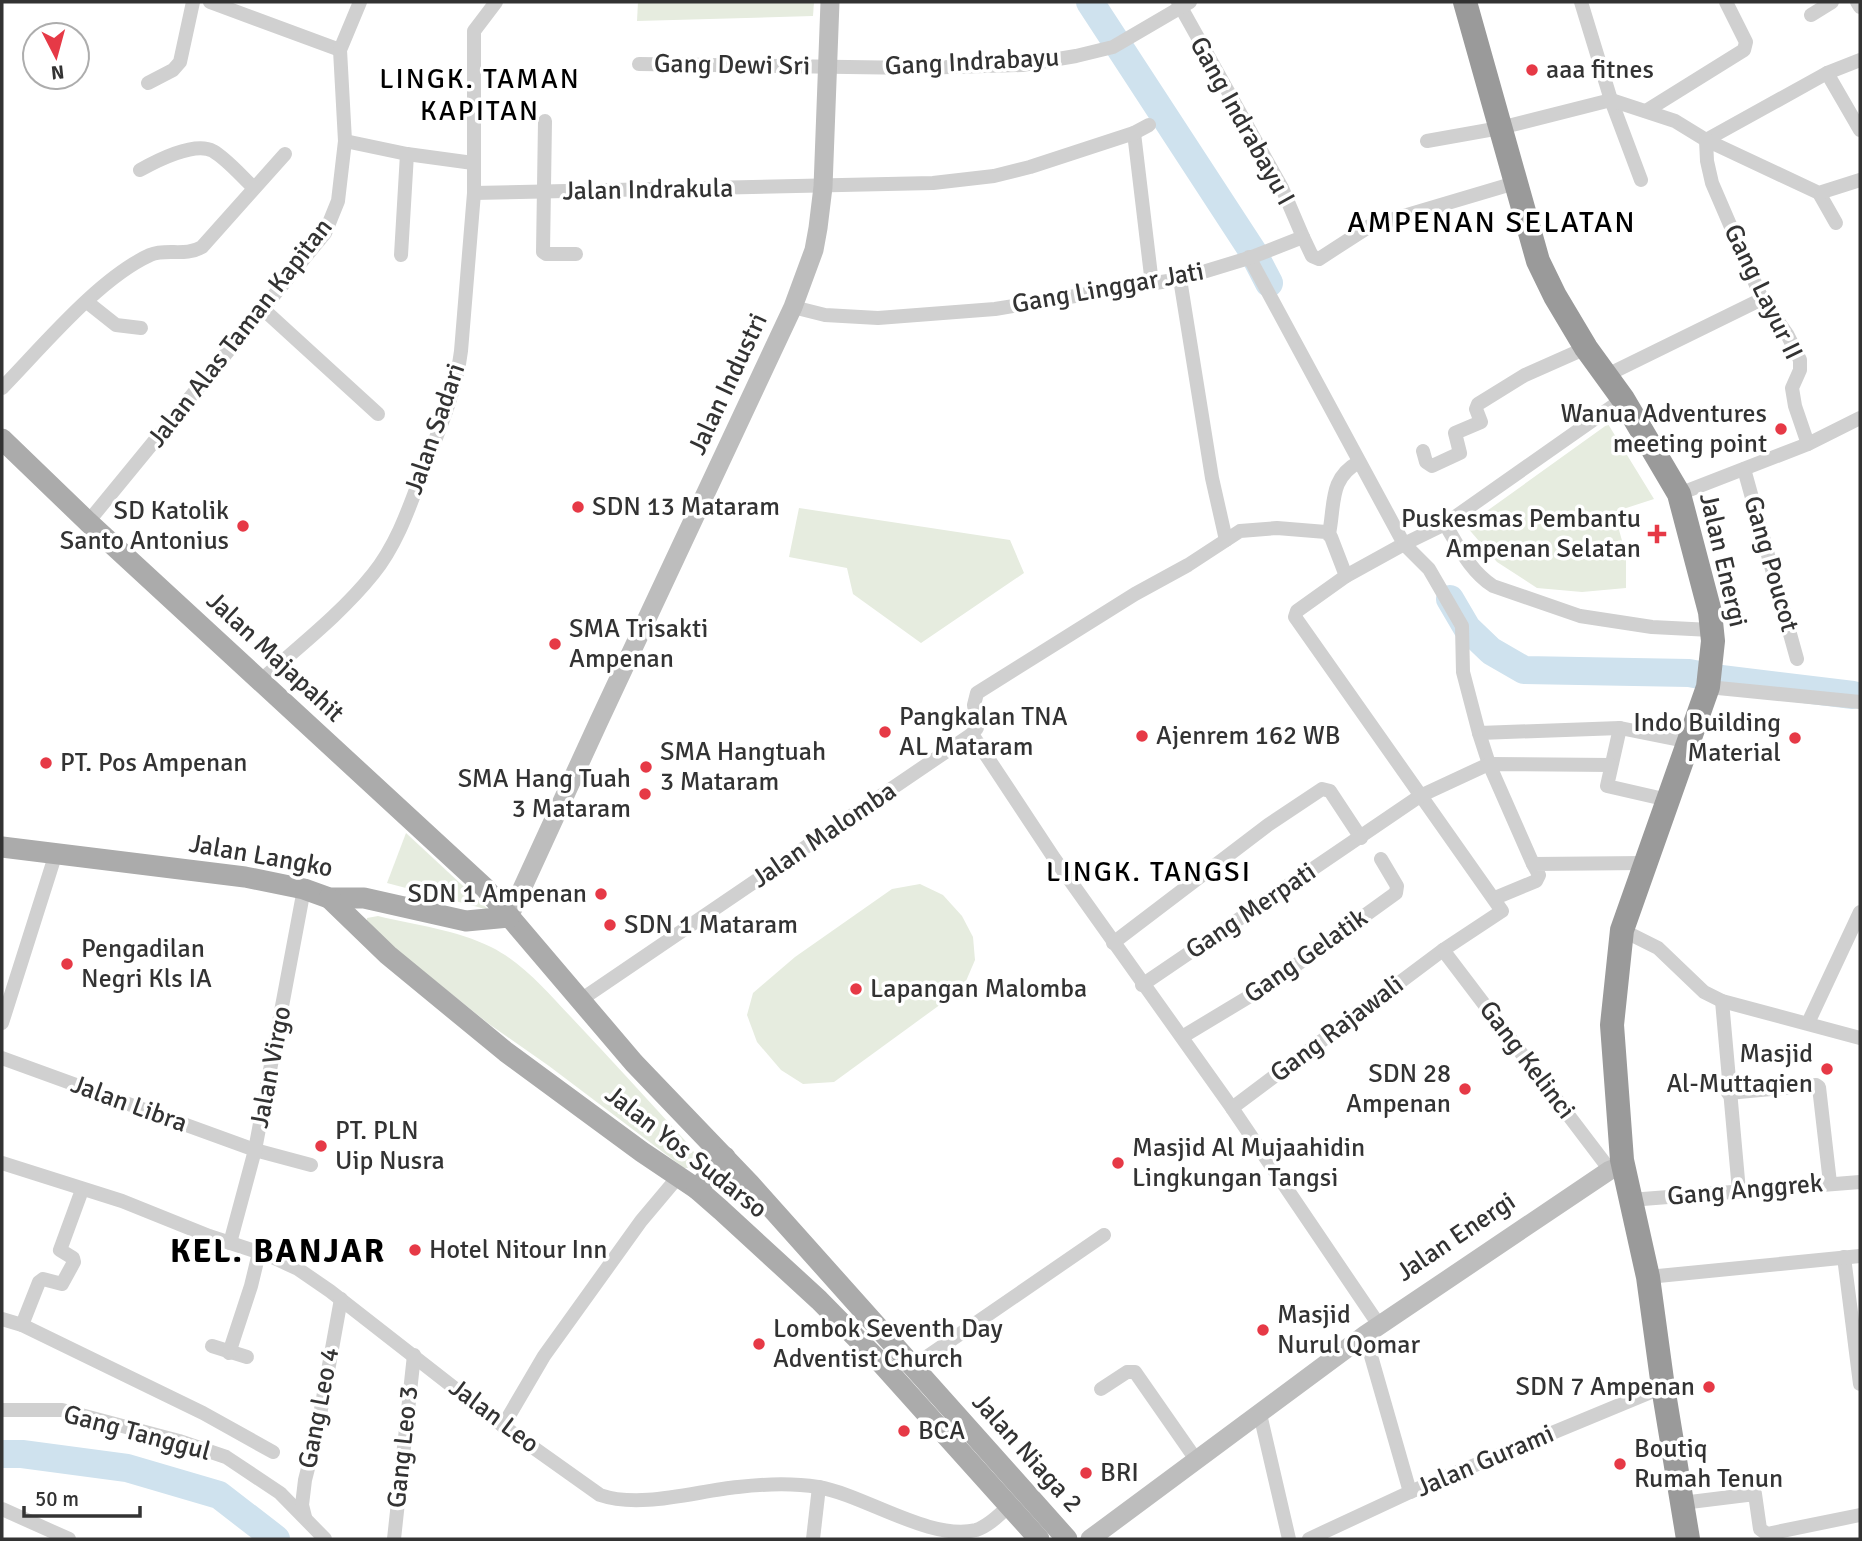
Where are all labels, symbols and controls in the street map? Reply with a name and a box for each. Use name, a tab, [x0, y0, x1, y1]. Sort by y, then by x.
north arrow	[21, 21, 91, 91]
street label: Gang Indrabayu I	[1182, 31, 1302, 211]
street label: Gang Indrabayu	[884, 41, 1060, 83]
street label: Gang Dewi Sri	[653, 48, 811, 82]
place label: aaa fitnes	[1546, 54, 1654, 86]
text: N	[50, 59, 65, 85]
district label: LINGK. TAMAN KAPITAN	[379, 62, 581, 128]
marker: aaa fitnes	[1524, 62, 1540, 78]
street label: Jalan Indrakula	[562, 173, 734, 207]
district label: AMPENAN SELATAN	[1347, 204, 1637, 241]
street label: Jalan Alas Taman Kapitan	[141, 212, 339, 454]
street label: Gang Layur II	[1716, 219, 1810, 365]
street label: Gang Linggar Jati	[1010, 255, 1206, 321]
street label: Jalan Industri	[681, 308, 775, 460]
street label: Jalan Sadari	[398, 359, 472, 499]
place label: Wanua Adventures meeting point	[1560, 398, 1767, 460]
marker: Wanua Adventures meeting point	[1773, 421, 1789, 437]
street label: Jalan Energi	[1692, 490, 1754, 630]
place label: SDN 13 Mataram	[592, 491, 780, 523]
street label: Gang Poucot	[1736, 492, 1806, 636]
place label: SD Katolik Santo Antonius	[60, 495, 229, 557]
marker: SDN 13 Mataram	[570, 499, 586, 515]
place label: Puskesmas Pembantu Ampenan Selatan	[1401, 503, 1641, 565]
marker: SD Katolik Santo Antonius	[235, 518, 251, 534]
marker: Puskesmas Pembantu Ampenan Selatan	[1647, 524, 1667, 544]
street label: Jalan Majapahit	[199, 585, 351, 729]
place label: SMA Trisakti Ampenan	[569, 613, 708, 675]
marker: SMA Trisakti Ampenan	[547, 636, 563, 652]
place label: Pangkalan TNA AL Mataram	[899, 701, 1068, 763]
place label: Indo Building Material	[1633, 707, 1781, 769]
place label: Ajenrem 162 WB	[1156, 720, 1341, 752]
marker: Pangkalan TNA AL Mataram	[877, 724, 893, 740]
marker: Ajenrem 162 WB	[1134, 728, 1150, 744]
marker: Indo Building Material	[1787, 730, 1803, 746]
place label: SMA Hangtuah 3 Mataram	[660, 736, 826, 798]
place label: PT. Pos Ampenan	[60, 747, 248, 779]
marker: PT. Pos Ampenan	[38, 755, 54, 771]
marker: SMA Hangtuah 3 Mataram	[638, 759, 654, 775]
place label: SMA Hang Tuah 3 Mataram	[458, 763, 631, 825]
street label: Jalan Malomba	[746, 775, 902, 895]
marker: SMA Hang Tuah 3 Mataram	[637, 786, 653, 802]
street label: Jalan Langko	[187, 828, 335, 884]
district label: LINGK. TANGSI	[1046, 855, 1252, 889]
street label: Gang Merpati	[1180, 856, 1322, 966]
place label: SDN 1 Ampenan	[408, 878, 587, 910]
marker: SDN 1 Ampenan	[593, 886, 609, 902]
street label: Gang Gelatik	[1238, 902, 1374, 1010]
place label: SDN 1 Mataram	[624, 909, 798, 941]
marker: SDN 1 Mataram	[602, 917, 618, 933]
place label: Pengadilan Negri Kls IA	[81, 933, 212, 995]
marker: Pengadilan Negri Kls IA	[59, 956, 75, 972]
street label: Gang Rajawali	[1264, 969, 1410, 1089]
place label: Lapangan Malomba	[870, 973, 1087, 1005]
marker: Lapangan Malomba	[848, 981, 864, 997]
street label: Gang Kelinci	[1472, 994, 1582, 1126]
street label: Jalan Virgo	[244, 1003, 298, 1131]
place label: Masjid Al-Muttaqien	[1666, 1038, 1813, 1100]
place label: SDN 28 Ampenan	[1346, 1058, 1451, 1120]
marker: Masjid Al-Muttaqien	[1819, 1061, 1835, 1077]
street label: Jalan Libra	[67, 1068, 191, 1140]
street label: Jalan Yos Sudarso	[598, 1079, 774, 1225]
marker: SDN 28 Ampenan	[1457, 1081, 1473, 1097]
place label: PT. PLN Uip Nusra	[335, 1115, 445, 1177]
place label: Masjid Al Mujaahidin Lingkungan Tangsi	[1132, 1132, 1365, 1194]
marker: PT. PLN Uip Nusra	[313, 1138, 329, 1154]
marker: Masjid Al Mujaahidin Lingkungan Tangsi	[1110, 1155, 1126, 1171]
street label: Gang Anggrek	[1666, 1167, 1824, 1213]
street label: Jalan Energi	[1390, 1185, 1522, 1289]
district label: KEL. BANJAR	[170, 1231, 386, 1272]
place label: Hotel Nitour Inn	[429, 1234, 608, 1266]
marker: Hotel Nitour Inn	[407, 1242, 423, 1258]
place label: Masjid Nurul Qomar	[1277, 1299, 1420, 1361]
place label: Lombok Seventh Day Adventist Church	[773, 1313, 1003, 1375]
marker: Masjid Nurul Qomar	[1255, 1322, 1271, 1338]
marker: Lombok Seventh Day Adventist Church	[751, 1336, 767, 1352]
street label: Gang Leo 4	[292, 1345, 346, 1471]
place label: SDN 7 Ampenan	[1516, 1371, 1695, 1403]
street label: Jalan Leo	[443, 1372, 545, 1460]
marker: SDN 7 Ampenan	[1701, 1379, 1717, 1395]
street label: Gang Leo 3	[381, 1384, 425, 1510]
street label: Jalan Niaga 2	[965, 1387, 1089, 1519]
street label: Gang Tanggul	[60, 1398, 214, 1468]
place label: BCA	[918, 1415, 965, 1447]
street label: Jalan Gurami	[1411, 1418, 1559, 1504]
marker: BCA	[896, 1423, 912, 1439]
place label: Boutiq Rumah Tenun	[1634, 1433, 1783, 1495]
marker: Boutiq Rumah Tenun	[1612, 1456, 1628, 1472]
place label: BRI	[1100, 1457, 1139, 1489]
marker: BRI	[1078, 1465, 1094, 1481]
scale bar	[24, 1474, 140, 1518]
text: 50 m	[35, 1486, 79, 1512]

